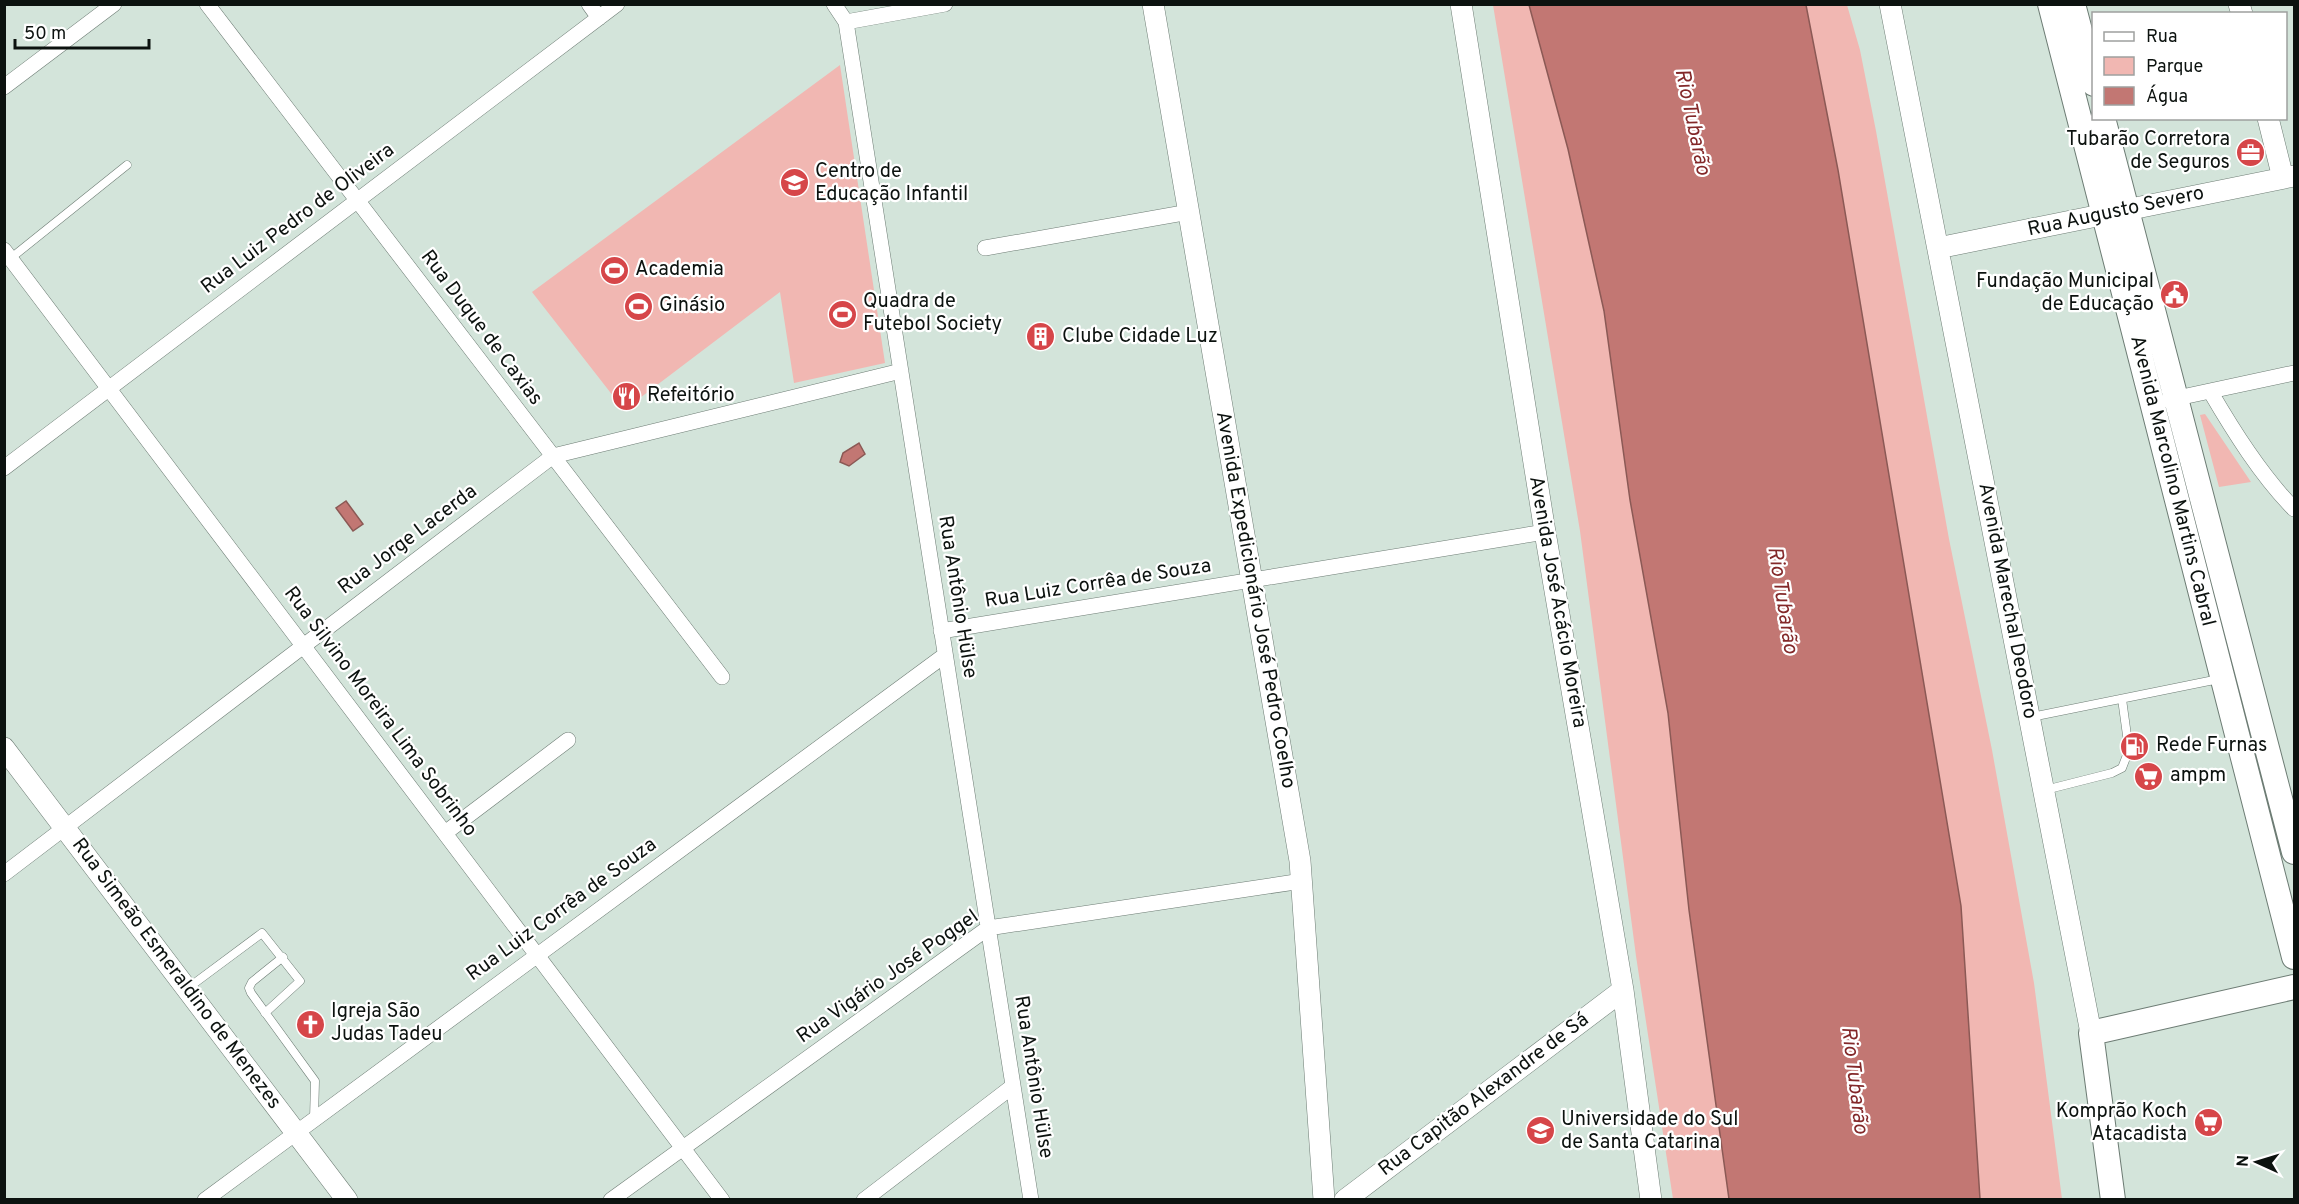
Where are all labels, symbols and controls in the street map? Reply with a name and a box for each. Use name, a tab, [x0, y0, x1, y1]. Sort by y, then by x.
scale bar	[15, 12, 148, 50]
legend	[2092, 12, 2287, 120]
text: 50 m	[24, 23, 66, 46]
text: Rua	[2146, 26, 2177, 49]
text: Parque	[2146, 56, 2203, 79]
water label: Rio Tubarão	[1668, 66, 1717, 178]
text: Água	[2146, 84, 2188, 109]
place label: Tubarão Corretora de Seguros	[2066, 127, 2230, 176]
office icon: Tubarão Corretora de Seguros	[2235, 136, 2267, 168]
street label: Rua Luiz Pedro de Oliveira	[196, 138, 400, 300]
place label: Centro de Educação Infantil	[815, 159, 968, 208]
school or university icon: Centro de Educação Infantil	[778, 167, 810, 199]
street label: Rua Augusto Severo	[2025, 181, 2207, 243]
street label: Rua Duque de Caxias	[414, 245, 548, 411]
sports icon: Academia	[598, 254, 630, 286]
place label: Academia	[635, 257, 724, 283]
place label: Fundação Municipal de Educação	[1976, 269, 2154, 318]
public building icon: Fundação Municipal de Educação	[2159, 278, 2191, 310]
place label: Quadra de Futebol Society	[863, 289, 1002, 338]
sports icon: Ginásio	[622, 290, 654, 322]
place label: Ginásio	[659, 293, 725, 319]
sports icon: Quadra de Futebol Society	[826, 298, 858, 330]
building icon: Clube Cidade Luz	[1025, 321, 1057, 353]
place label: Clube Cidade Luz	[1062, 324, 1218, 350]
street label: Avenida Marcolino Martins Cabral	[2123, 333, 2221, 629]
restaurant icon: Refeitório	[610, 380, 642, 412]
place label: Refeitório	[647, 383, 735, 409]
street label: Avenida Expedicionário José Pedro Coelho	[1209, 409, 1301, 791]
street label: Avenida José Acácio Moreira	[1522, 474, 1592, 730]
street label: Rua Jorge Lacerda	[333, 479, 483, 601]
street label: Avenida Marechal Deodoro	[1971, 481, 2043, 721]
street label: Rua Antônio Hülse	[931, 514, 983, 680]
water label: Rio Tubarão	[1760, 545, 1804, 656]
street label: Rua Luiz Corrêa de Souza	[983, 553, 1213, 615]
street label: Rua Silvino Moreira Lima Sobrinho	[277, 582, 483, 842]
fuel station icon: Rede Furnas	[2119, 730, 2151, 762]
place label: Rede Furnas	[2156, 733, 2268, 759]
supermarket icon: ampm	[2133, 760, 2165, 792]
place label: ampm	[2170, 763, 2226, 789]
street label: Rua Luiz Corrêa de Souza	[462, 832, 662, 988]
street label: Rua Simeão Esmeraldino de Menezes	[65, 833, 287, 1115]
street label: Rua Vigário José Poggel	[792, 904, 984, 1050]
street label: Rua Antônio Hülse	[1007, 994, 1059, 1160]
place label: Igreja São Judas Tadeu	[331, 999, 443, 1048]
street label: Rua Capitão Alexandre de Sá	[1374, 1007, 1594, 1183]
church icon: Igreja São Judas Tadeu	[294, 1008, 326, 1040]
water label: Rio Tubarão	[1834, 1025, 1874, 1136]
place label: Komprão Koch Atacadista	[2056, 1099, 2187, 1148]
place label: Universidade do Sul de Santa Catarina	[1561, 1107, 1739, 1156]
supermarket icon: Komprão Koch Atacadista	[2192, 1107, 2224, 1139]
school or university icon: Universidade do Sul de Santa Catarina	[1524, 1115, 1556, 1147]
north arrow	[2227, 1132, 2287, 1192]
text: N	[2234, 1155, 2254, 1168]

